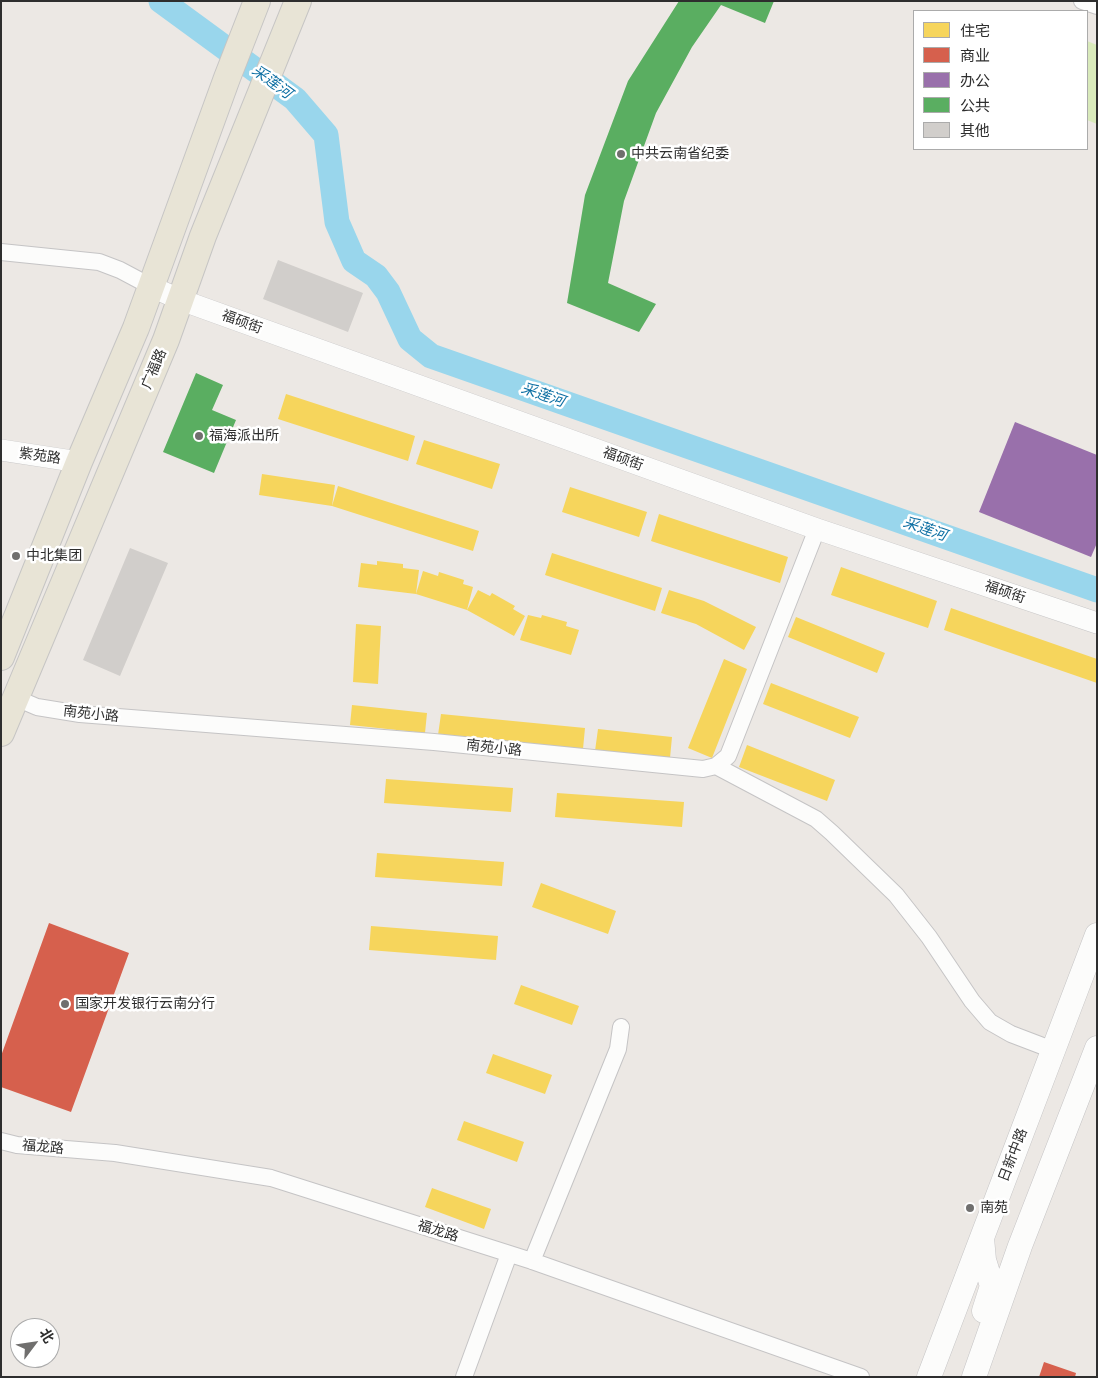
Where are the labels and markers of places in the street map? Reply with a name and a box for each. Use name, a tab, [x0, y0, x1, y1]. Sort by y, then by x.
place label: 中共云南省纪委	[631, 146, 729, 162]
marker: 中共云南省纪委	[615, 148, 627, 160]
place label: 福海派出所	[209, 428, 279, 444]
marker: 福海派出所	[193, 430, 205, 442]
place label: 中北集团	[26, 548, 82, 564]
marker: 中北集团	[10, 550, 22, 562]
place label: 国家开发银行云南分行	[75, 996, 215, 1012]
marker: 国家开发银行云南分行	[59, 998, 71, 1010]
place label: 南苑	[980, 1200, 1008, 1216]
marker: 南苑	[964, 1202, 976, 1214]

